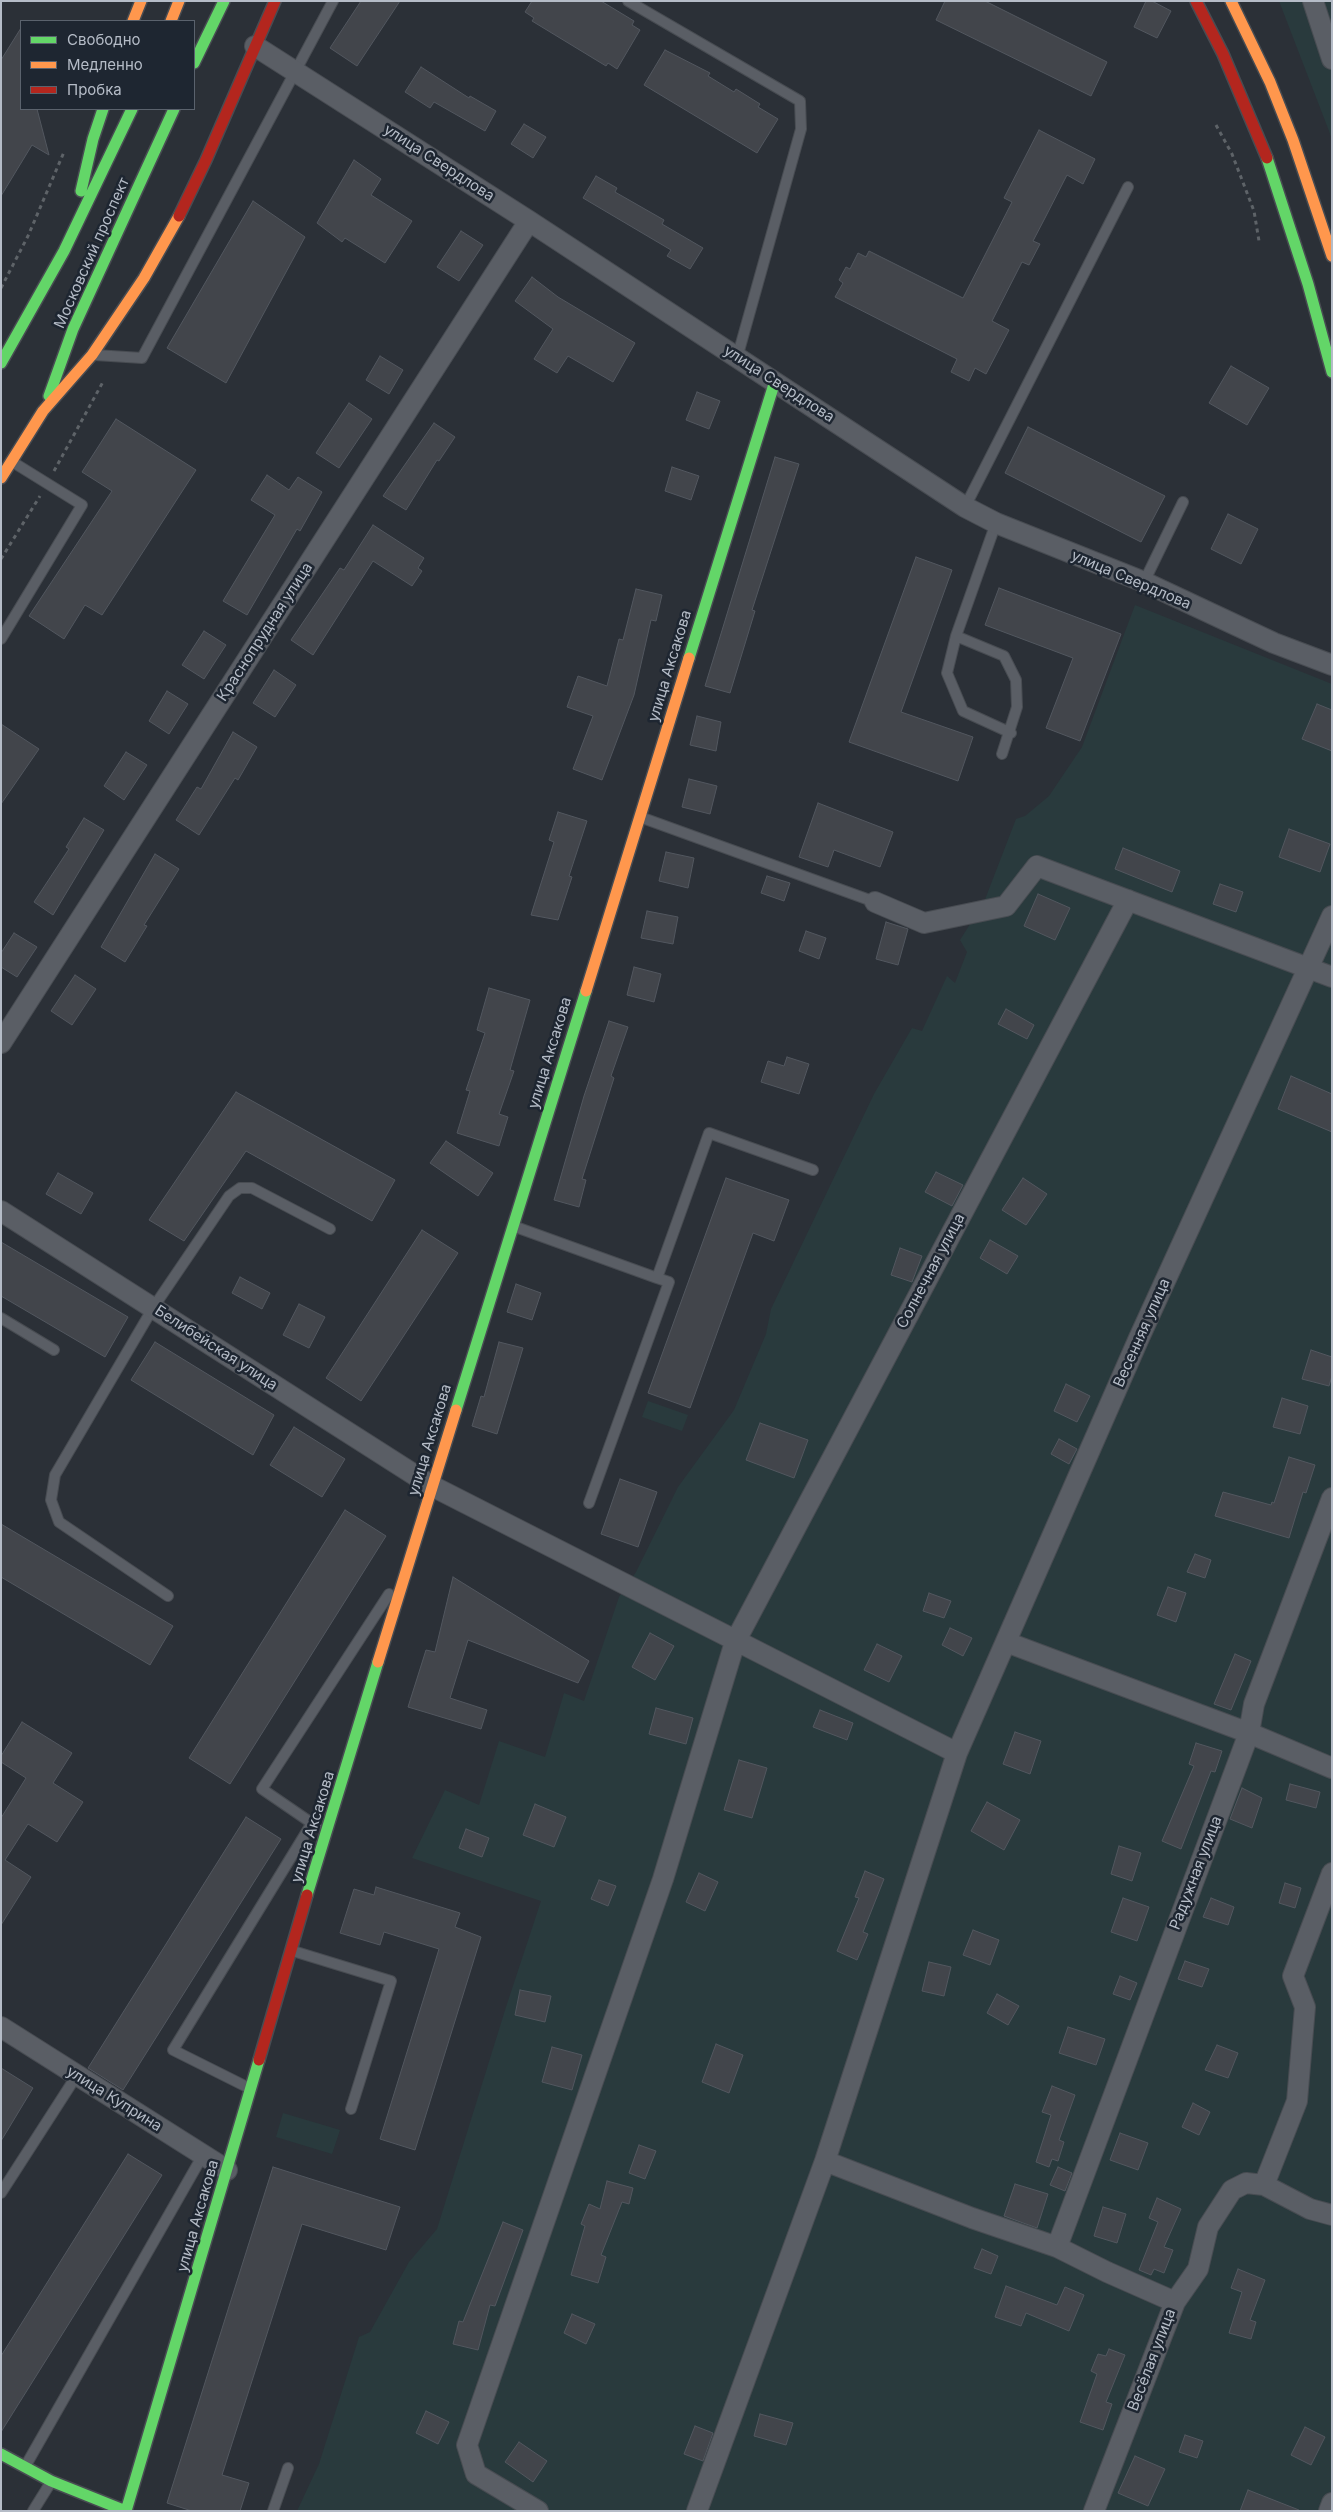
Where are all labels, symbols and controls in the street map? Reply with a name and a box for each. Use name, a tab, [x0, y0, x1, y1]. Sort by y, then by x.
legend	[20, 20, 195, 110]
text: Свободно	[67, 30, 141, 49]
text: Медленно	[67, 55, 143, 74]
text: Пробка	[67, 80, 122, 99]
street label: улица Свердлова	[380, 121, 498, 205]
street label: Московский проспект	[51, 175, 133, 331]
street label: улица Свердлова	[720, 342, 838, 426]
street label: улица Свердлова	[1069, 547, 1193, 613]
street label: Краснопрудная улица	[213, 559, 317, 705]
street label: улица Аксакова	[644, 608, 696, 724]
street label: улица Аксакова	[524, 995, 576, 1111]
street label: Солнечная улица	[893, 1211, 969, 1331]
street label: Весенняя улица	[1110, 1276, 1174, 1390]
street label: Белибейская улица	[151, 1302, 281, 1394]
street label: улица Аксакова	[404, 1382, 456, 1498]
street label: улица Аксакова	[287, 1769, 339, 1885]
street label: Радужная улица	[1166, 1814, 1226, 1932]
street label: улица Куприна	[63, 2063, 165, 2135]
street label: улица Аксакова	[173, 2158, 223, 2274]
street label: Весёлая улица	[1124, 2306, 1180, 2414]

